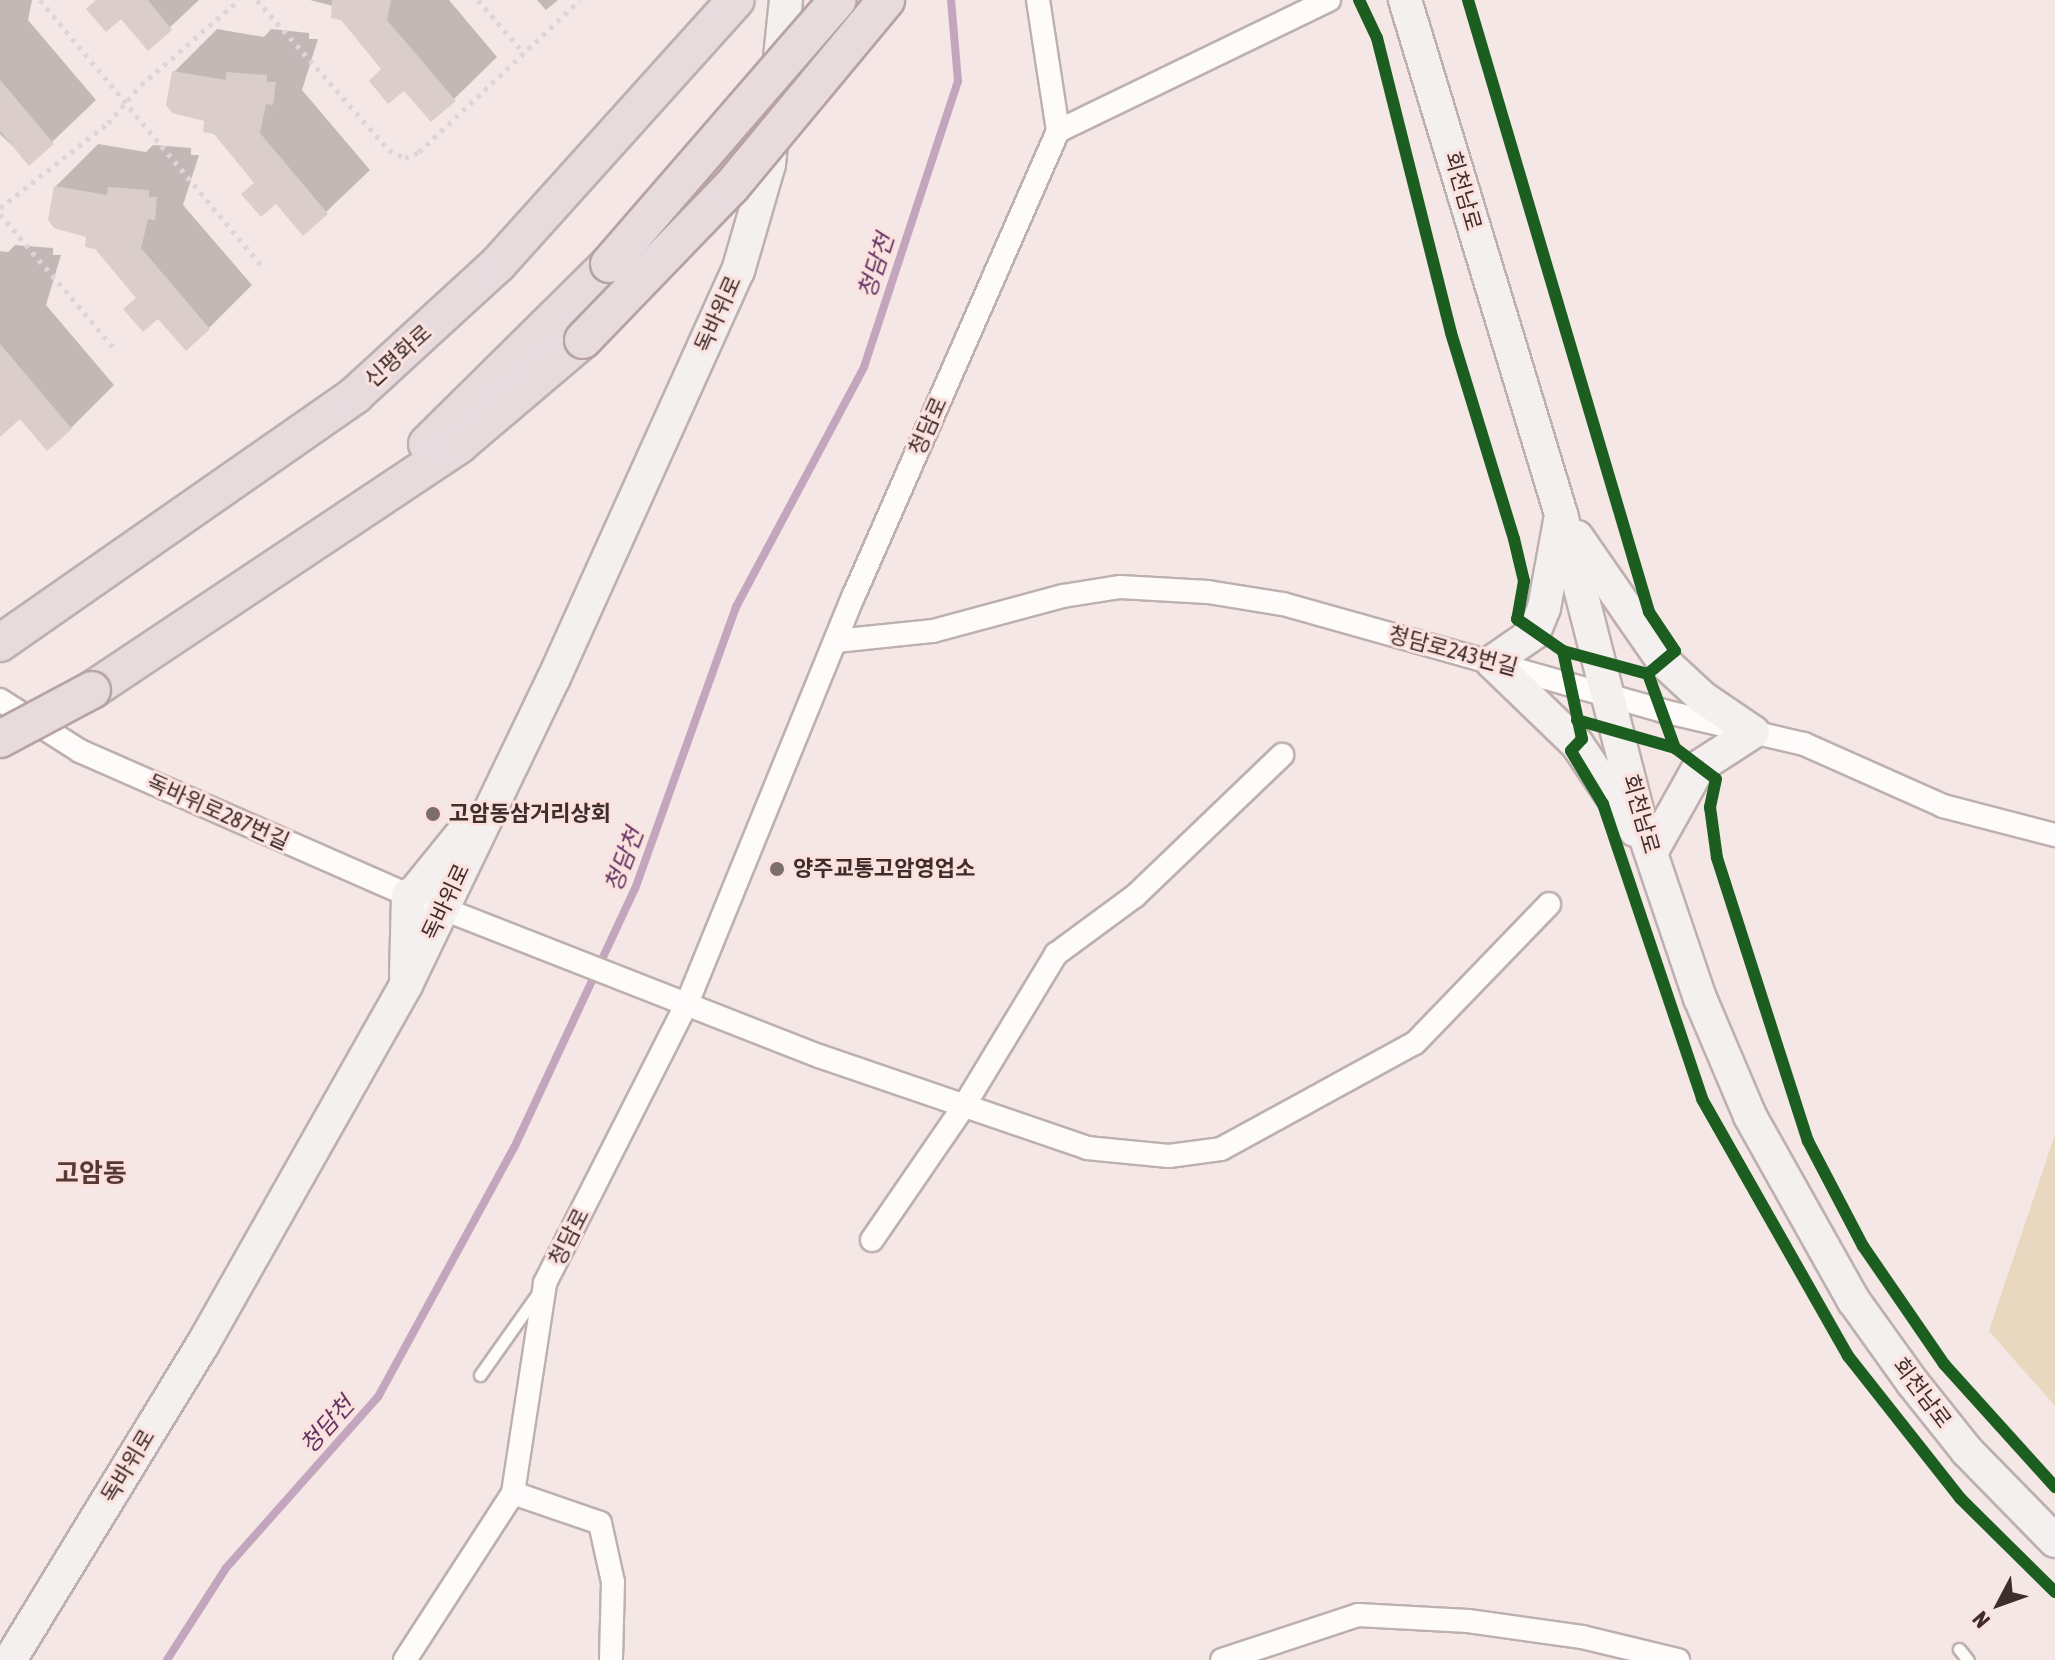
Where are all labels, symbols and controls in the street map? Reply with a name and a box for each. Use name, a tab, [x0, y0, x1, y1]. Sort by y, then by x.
street label: 회천남로	[1439, 148, 1487, 234]
water label: 청담천	[852, 230, 900, 302]
street label: 독바위로	[689, 272, 747, 356]
street label: 신평화로	[359, 319, 437, 393]
street label: 청담로	[904, 393, 952, 459]
street label: 청담로243번길	[1386, 621, 1520, 681]
street label: 독바위로287번길	[143, 769, 293, 855]
street label: 회천남로	[1617, 771, 1665, 857]
place label: 고암동삼거리상회	[449, 801, 611, 827]
marker: 고암동삼거리상회	[424, 805, 442, 823]
water label: 청담천	[599, 824, 649, 896]
place label: 양주교통고암영업소	[793, 856, 975, 882]
street label: 독바위로	[417, 860, 475, 944]
marker: 양주교통고암영업소	[768, 860, 786, 878]
district label: 고암동	[55, 1158, 127, 1190]
street label: 청담로	[543, 1204, 595, 1270]
street label: 회천남로	[1887, 1353, 1957, 1433]
water label: 청담천	[294, 1391, 360, 1459]
street label: 독바위로	[96, 1425, 160, 1507]
north arrow	[1959, 1564, 2039, 1644]
text: N	[1967, 1606, 1995, 1633]

